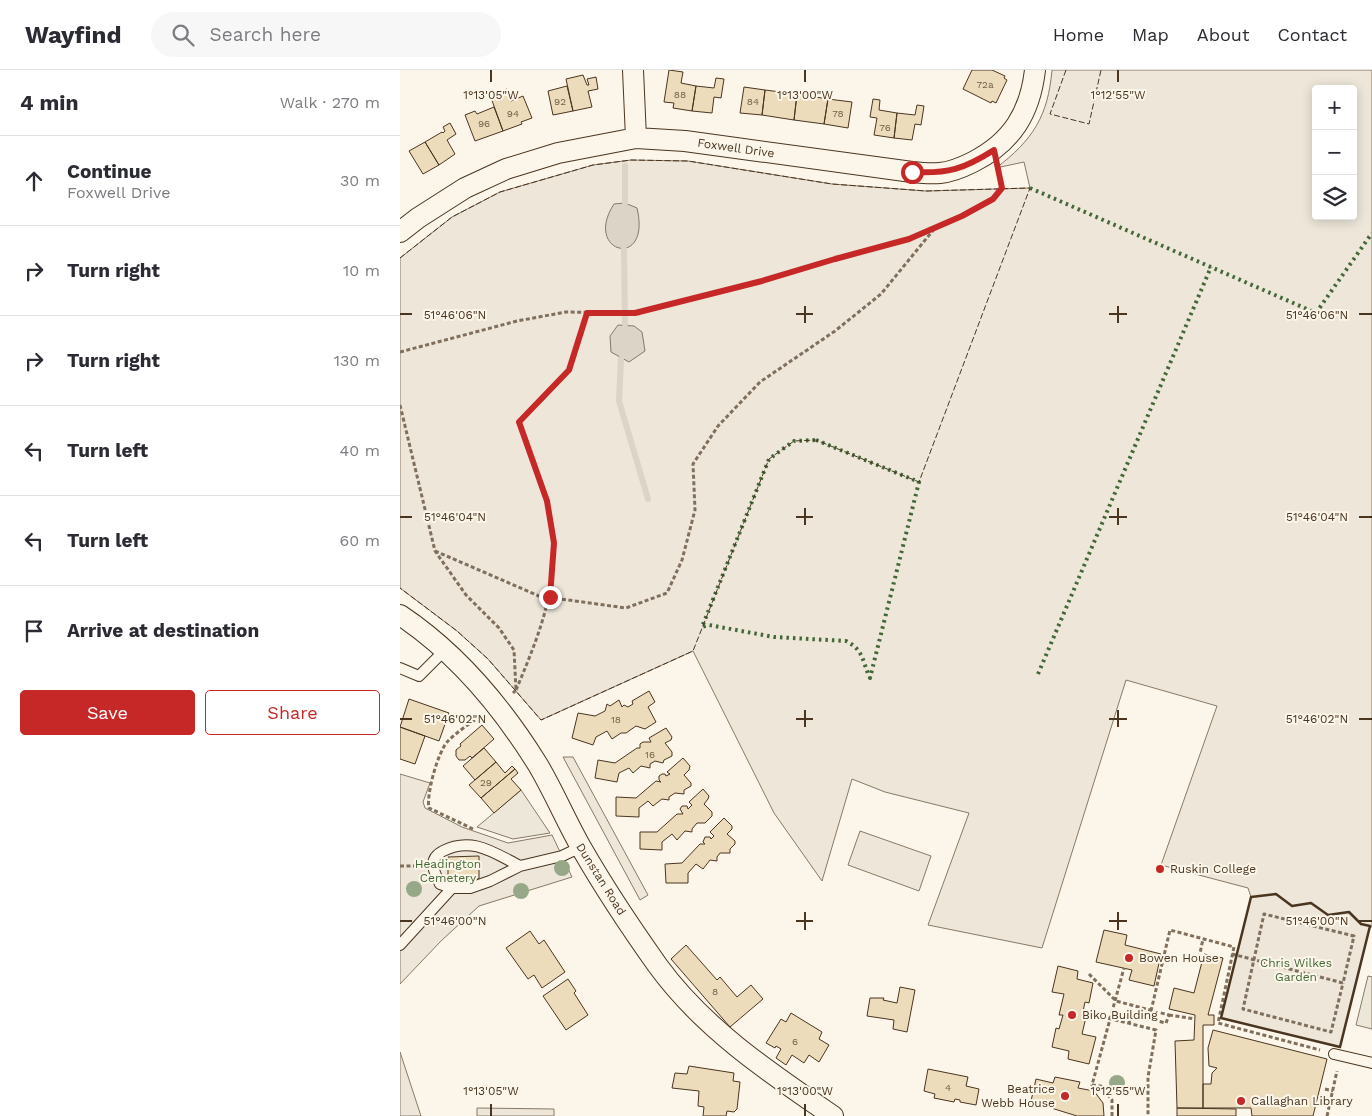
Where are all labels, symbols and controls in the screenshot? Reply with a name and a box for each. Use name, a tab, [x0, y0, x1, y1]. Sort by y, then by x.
search box	[151, 12, 501, 57]
text: Wayfind	[25, 21, 121, 49]
icon: search	[169, 21, 197, 49]
text: Search here	[209, 23, 321, 46]
text: Home	[1053, 24, 1104, 45]
text: Map	[1132, 24, 1169, 45]
text: About	[1197, 24, 1249, 45]
text: Contact	[1277, 24, 1347, 45]
house number: 72a	[976, 79, 994, 90]
map controls	[1312, 85, 1357, 220]
button: +	[1312, 85, 1357, 130]
text: 1°13'05"W	[463, 88, 519, 102]
text: 1°13'00"W	[777, 88, 833, 102]
text: 1°12'55"W	[1090, 88, 1146, 102]
house number: 88	[674, 89, 686, 100]
text: 4 min	[20, 90, 78, 115]
text: Walk · 270 m	[280, 93, 380, 112]
house number: 92	[554, 96, 566, 107]
house number: 84	[747, 96, 759, 107]
house number: 94	[507, 108, 519, 119]
house number: 78	[832, 108, 844, 119]
house number: 96	[478, 118, 490, 129]
house number: 76	[879, 122, 891, 133]
button: −	[1312, 130, 1357, 175]
street label: Foxwell Drive	[697, 136, 775, 160]
text: Continue	[67, 160, 151, 183]
route start	[901, 161, 924, 184]
icon: ahead	[20, 167, 48, 195]
text: 30 m	[340, 171, 380, 190]
button: layers	[1312, 175, 1357, 220]
text: Foxwell Drive	[67, 183, 171, 202]
icon: right	[20, 257, 48, 285]
text: Turn right	[67, 259, 160, 282]
text: 10 m	[343, 261, 380, 280]
text: 51°46'06"N	[424, 308, 486, 322]
text: 51°46'06"N	[1286, 308, 1348, 322]
icon: right	[20, 347, 48, 375]
text: Turn right	[67, 349, 160, 372]
text: 130 m	[334, 351, 380, 370]
icon: left	[20, 437, 48, 465]
text: Turn left	[67, 439, 148, 462]
text: 40 m	[340, 441, 380, 460]
text: 51°46'04"N	[424, 510, 486, 524]
text: 51°46'04"N	[1286, 510, 1348, 524]
icon: left	[20, 527, 48, 555]
text: Turn left	[67, 529, 148, 552]
text: 60 m	[340, 531, 380, 550]
route end	[539, 586, 562, 609]
icon: arrive	[20, 617, 48, 645]
text: Arrive at destination	[67, 619, 259, 642]
button: Save	[20, 690, 195, 735]
button: Share	[205, 690, 380, 735]
text: 51°46'02"N	[424, 712, 486, 726]
text: 51°46'02"N	[1286, 712, 1348, 726]
house number: 18	[611, 714, 621, 725]
house number: 16	[645, 749, 655, 760]
house number: 29	[480, 777, 492, 788]
street label: Dunstan Road	[573, 840, 629, 918]
park label: Headington Cemetery	[415, 857, 481, 885]
place label: Ruskin College	[1170, 862, 1256, 876]
marker: Ruskin College	[1154, 863, 1166, 875]
text: 51°46'00"N	[424, 914, 486, 928]
text: 51°46'00"N	[1286, 914, 1348, 928]
place label: Bowen House	[1139, 951, 1219, 965]
marker: Bowen House	[1123, 952, 1135, 964]
park label: Chris Wilkes Garden	[1260, 956, 1332, 984]
house number: 8	[712, 986, 718, 997]
place label: Biko Building	[1082, 1008, 1158, 1022]
marker: Biko Building	[1066, 1009, 1078, 1021]
house number: 6	[792, 1036, 798, 1047]
house number: 4	[945, 1082, 951, 1093]
place label: Beatrice Webb House	[981, 1082, 1055, 1110]
text: 1°13'05"W	[463, 1084, 519, 1098]
text: 1°13'00"W	[777, 1084, 833, 1098]
text: 1°12'55"W	[1090, 1084, 1146, 1098]
marker: Beatrice Webb House	[1059, 1090, 1071, 1102]
place label: Callaghan Library	[1251, 1094, 1354, 1108]
marker: Callaghan Library	[1235, 1095, 1247, 1107]

